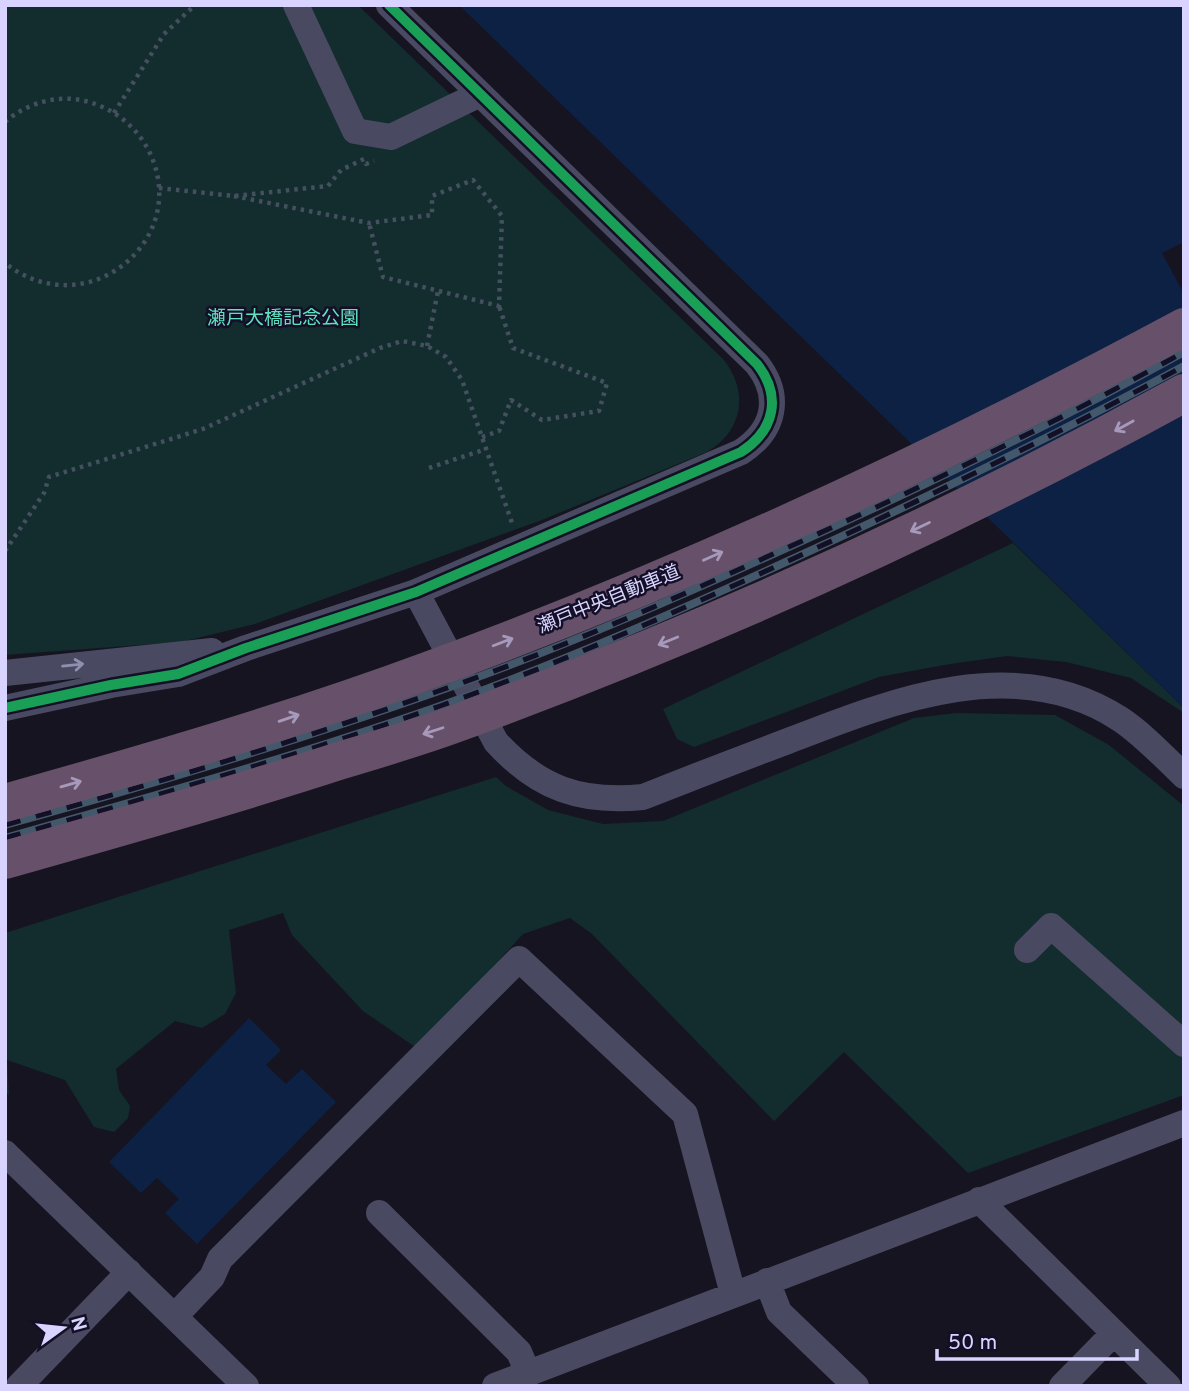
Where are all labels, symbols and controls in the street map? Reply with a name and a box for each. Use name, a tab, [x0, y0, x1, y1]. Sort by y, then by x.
park label: 瀬戸大橋記念公園	[207, 307, 359, 331]
one-way arrow	[1114, 420, 1135, 433]
one-way arrow	[910, 521, 931, 534]
one-way arrow	[702, 549, 724, 562]
street label: 瀬戸中央自動車道	[534, 560, 684, 640]
one-way arrow	[491, 635, 513, 647]
one-way arrow	[658, 635, 680, 648]
one-way arrow	[61, 659, 84, 672]
one-way arrow	[277, 711, 299, 723]
one-way arrow	[422, 726, 444, 739]
one-way arrow	[59, 777, 82, 790]
north arrow	[28, 1293, 98, 1363]
text: N	[64, 1314, 91, 1334]
scale bar	[937, 1318, 1136, 1362]
text: 50 m	[948, 1330, 997, 1357]

